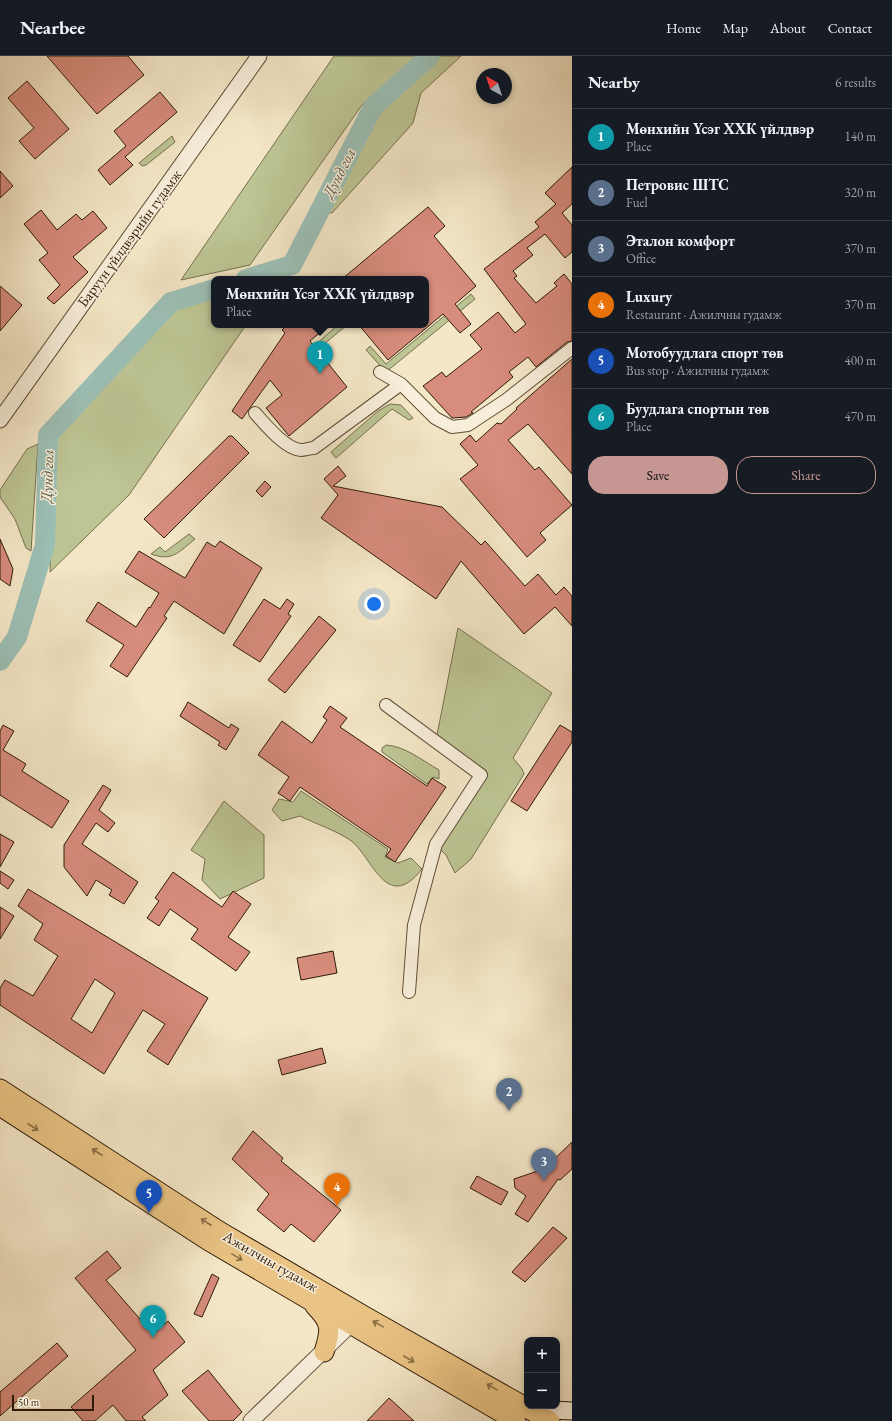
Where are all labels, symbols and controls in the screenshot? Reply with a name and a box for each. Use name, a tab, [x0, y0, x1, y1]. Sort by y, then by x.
text: Nearbee	[20, 15, 85, 40]
text: Home	[666, 19, 701, 37]
text: Map	[723, 19, 748, 37]
text: About	[770, 19, 806, 37]
text: Contact	[828, 19, 872, 37]
north arrow	[476, 68, 512, 104]
text: Nearby	[588, 71, 640, 93]
text: 6 results	[835, 74, 876, 91]
text: Мөнхийн Үсэг ХХК үйлдвэр	[626, 119, 814, 138]
text: 1	[598, 128, 604, 145]
text: 140 m	[845, 128, 876, 145]
text: Place	[626, 138, 652, 155]
water label: Дунд гол	[317, 144, 360, 203]
street label: Баруун үйлдвэрийн гудамж	[73, 165, 186, 311]
text: Петровис ШТС	[626, 175, 729, 194]
text: 2	[598, 184, 604, 201]
text: 320 m	[845, 184, 876, 201]
text: Fuel	[626, 194, 648, 211]
text: Эталон комфорт	[626, 231, 735, 250]
text: 3	[598, 240, 604, 257]
text: 370 m	[845, 240, 876, 257]
text: Office	[626, 250, 656, 267]
popup	[211, 276, 429, 328]
text: Мөнхийн Үсэг ХХК үйлдвэр	[226, 284, 414, 303]
text: Luxury	[626, 287, 672, 306]
text: 4	[598, 296, 604, 313]
text: 370 m	[845, 296, 876, 313]
text: Place	[226, 303, 252, 320]
text: Restaurant · Ажилчны гудамж	[626, 306, 782, 323]
pin: 1	[307, 341, 333, 374]
text: Мотобуудлага спорт төв	[626, 343, 783, 362]
text: 5	[598, 352, 604, 369]
text: 400 m	[845, 352, 876, 369]
text: Bus stop · Ажилчны гудамж	[626, 362, 769, 379]
text: Буудлага спортын төв	[626, 399, 769, 418]
text: 6	[598, 408, 604, 425]
text: 470 m	[845, 408, 876, 425]
text: Place	[626, 418, 652, 435]
water label: Дунд гол	[36, 449, 58, 505]
button: Save	[588, 456, 728, 494]
button: Share	[736, 456, 876, 494]
your location	[364, 594, 384, 614]
pin: 2	[496, 1078, 522, 1111]
one-way arrow	[27, 1123, 38, 1132]
one-way arrow	[92, 1148, 103, 1156]
pin: 3	[531, 1148, 557, 1181]
pin: 4	[324, 1173, 350, 1206]
pin: 5	[136, 1180, 162, 1213]
one-way arrow	[200, 1218, 212, 1226]
street label: Ажилчны гудамж	[219, 1226, 322, 1296]
one-way arrow	[231, 1253, 242, 1261]
pin: 6	[140, 1305, 166, 1338]
one-way arrow	[373, 1319, 385, 1327]
map controls	[524, 1337, 560, 1409]
button: +	[524, 1337, 560, 1373]
one-way arrow	[403, 1355, 415, 1363]
button: −	[524, 1373, 560, 1409]
one-way arrow	[486, 1383, 498, 1390]
scale bar	[12, 1393, 94, 1412]
text: 50 m	[18, 1395, 39, 1409]

